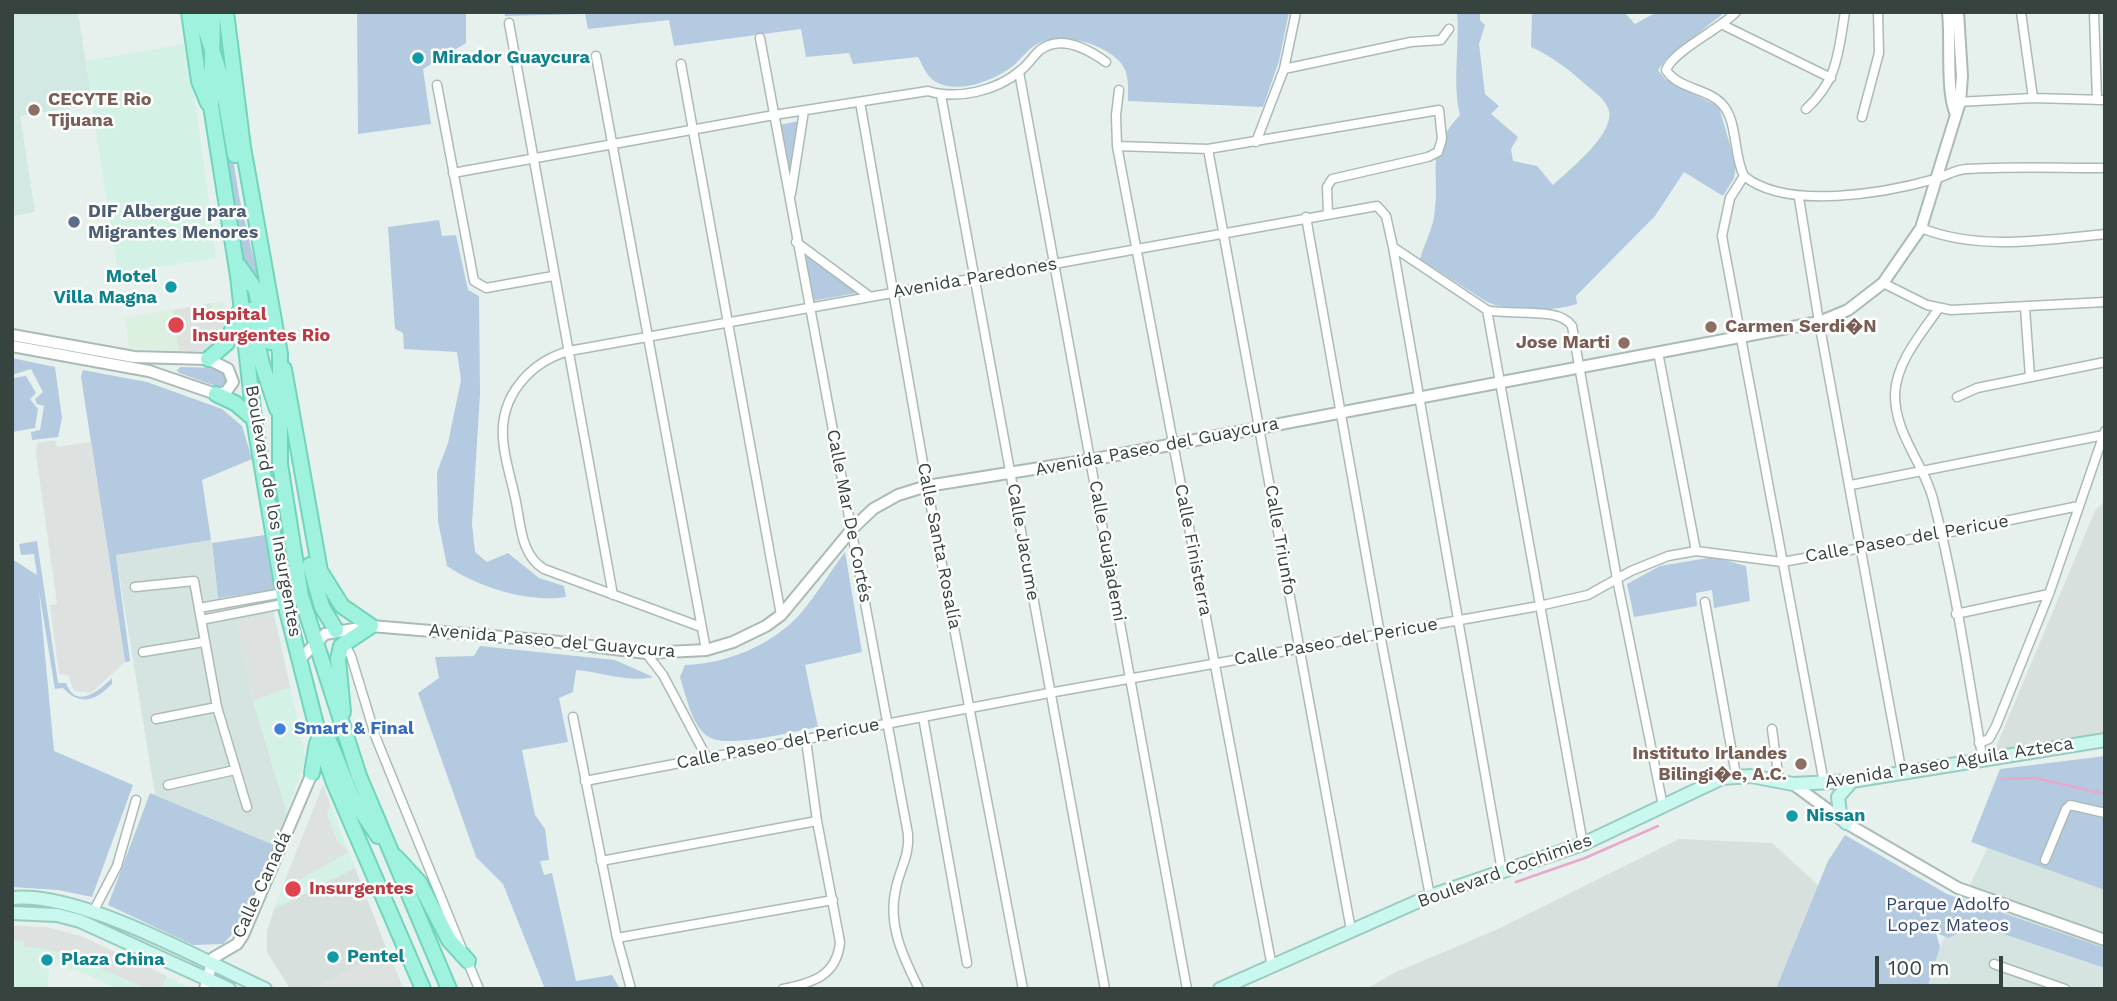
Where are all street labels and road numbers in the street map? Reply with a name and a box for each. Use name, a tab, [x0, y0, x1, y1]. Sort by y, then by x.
street label: Avenida Paredones	[891, 253, 1059, 303]
street label: Boulevard de los Insurgentes	[240, 384, 306, 638]
street label: Avenida Paseo del Guaycura	[1033, 413, 1281, 481]
street label: Calle Mar De Cortés	[822, 428, 876, 604]
street label: Calle Santa Rosalía	[912, 461, 966, 631]
street label: Calle Guajademi	[1084, 479, 1130, 623]
street label: Calle Jacume	[1002, 482, 1044, 602]
street label: Calle Finisterra	[1170, 482, 1216, 618]
street label: Calle Triunfo	[1260, 483, 1300, 597]
street label: Calle Paseo del Pericue	[1804, 510, 2010, 568]
street label: Calle Paseo del Pericue	[1233, 613, 1439, 671]
street label: Avenida Paseo del Guaycura	[428, 619, 676, 663]
street label: Calle Paseo del Pericue	[675, 714, 881, 774]
street label: Avenida Paseo Aguila Azteca	[1823, 733, 2075, 793]
street label: Calle Canadá	[228, 828, 296, 942]
street label: Boulevard Cochimies	[1415, 829, 1595, 913]

